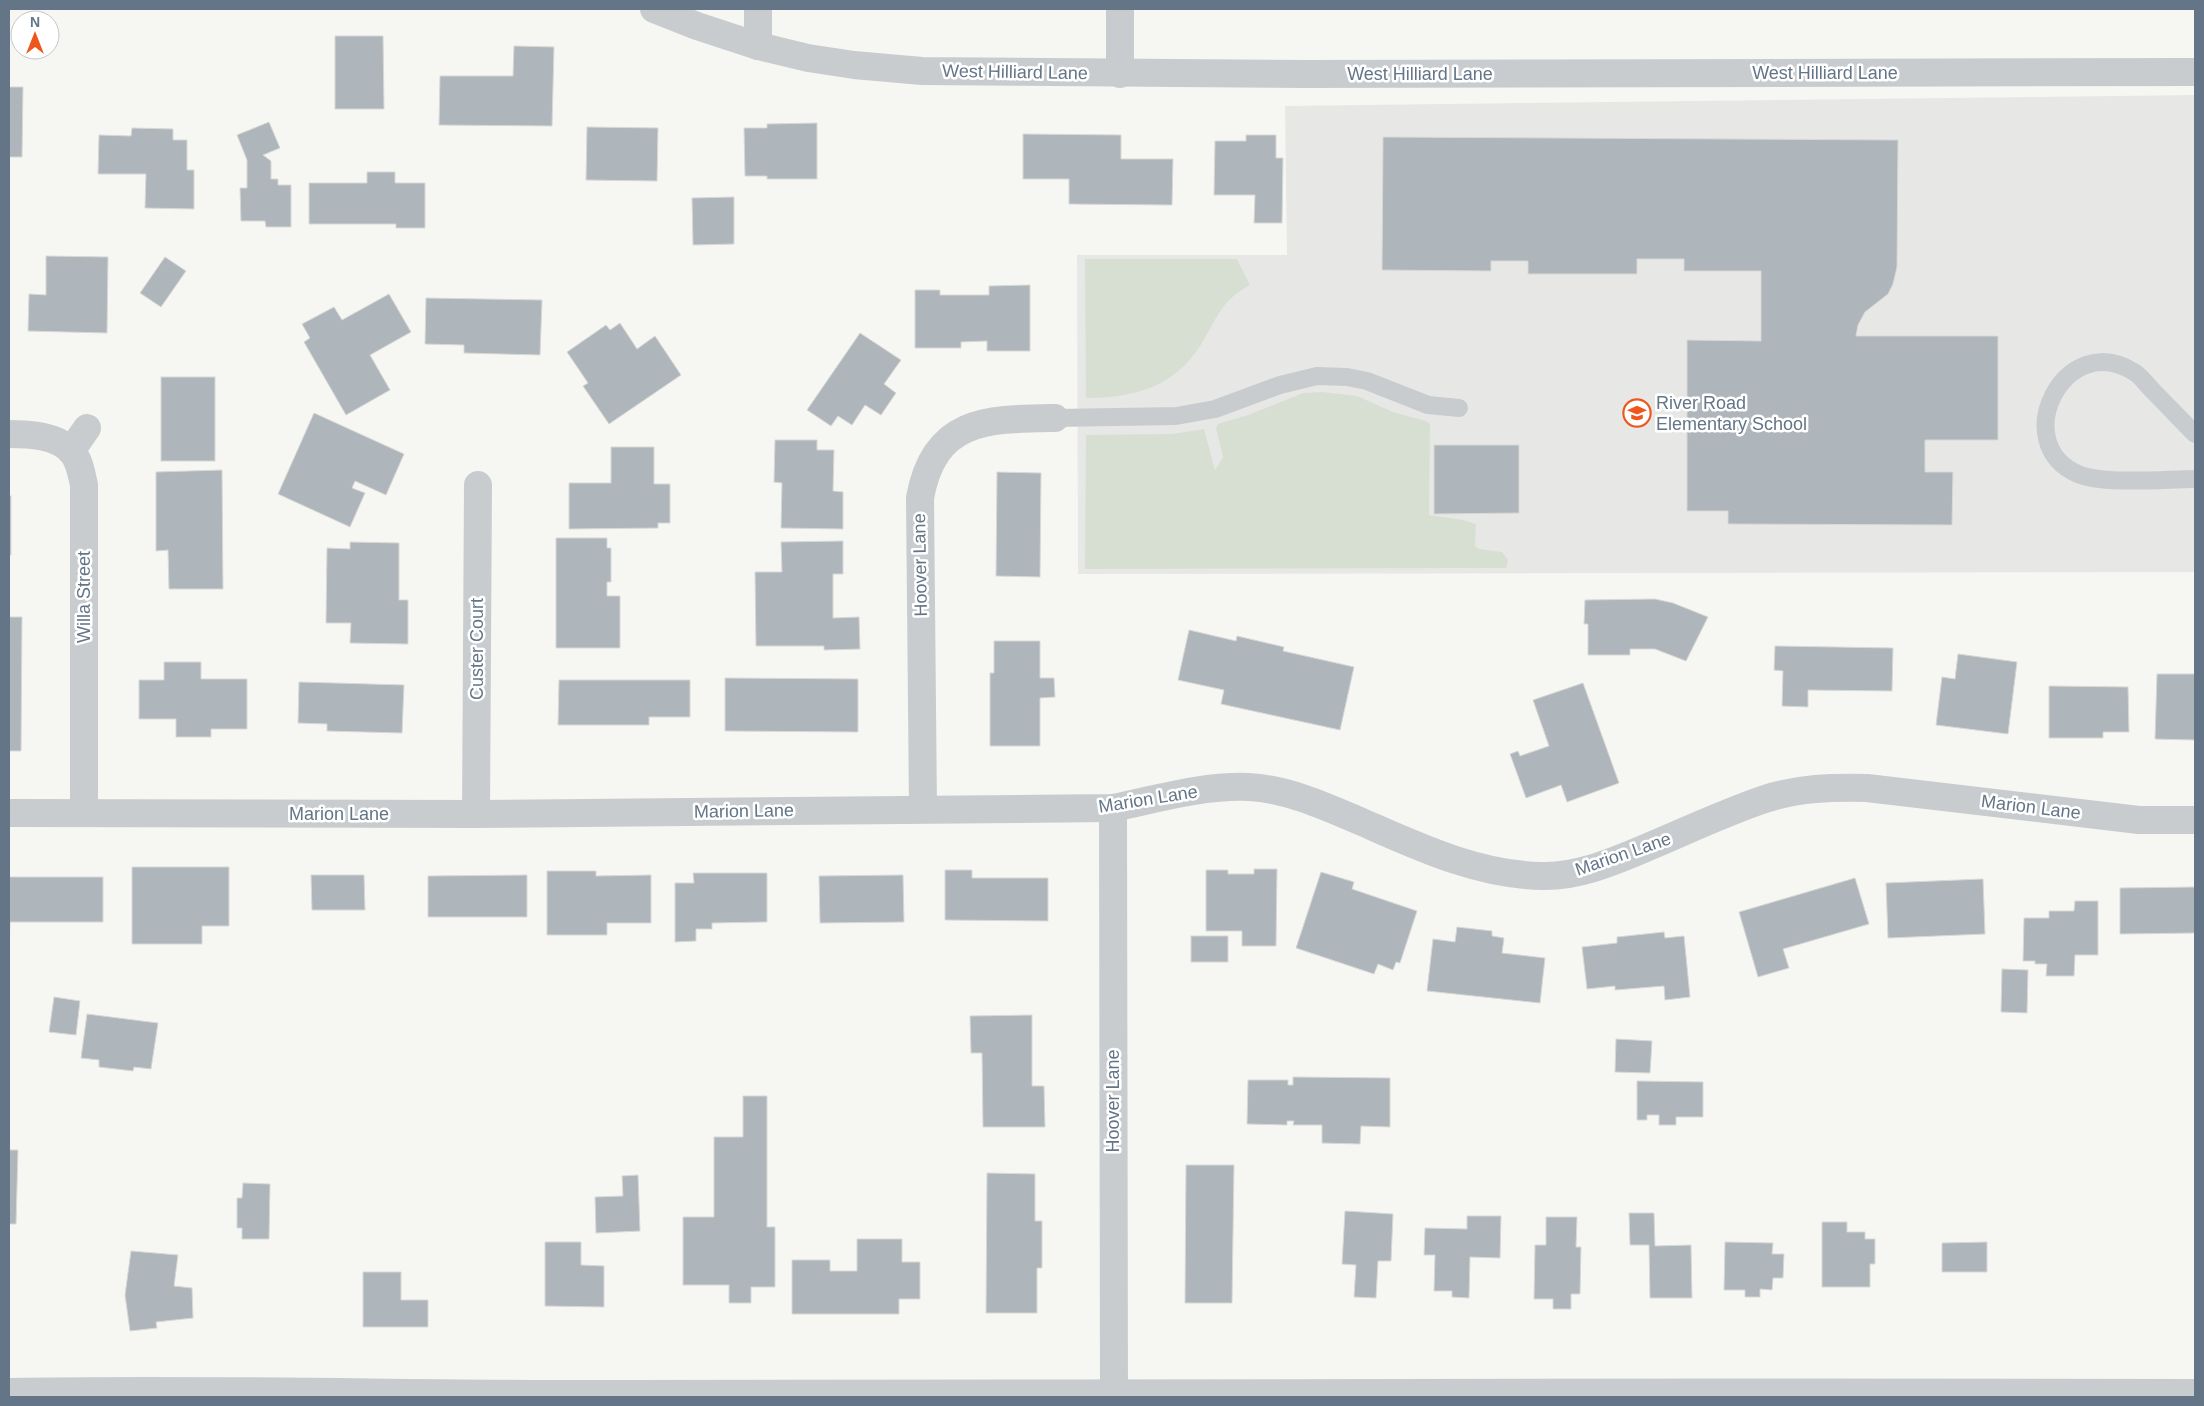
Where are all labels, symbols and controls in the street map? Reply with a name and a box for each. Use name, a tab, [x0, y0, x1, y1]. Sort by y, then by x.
north arrow	[10, 10, 60, 60]
text: N	[30, 14, 40, 30]
street label: West Hilliard Lane	[942, 61, 1088, 83]
street label: West Hilliard Lane	[1752, 63, 1898, 83]
street label: West Hilliard Lane	[1347, 64, 1493, 84]
place label: River Road Elementary School	[1656, 393, 1807, 434]
school or university icon: River Road Elementary School	[1622, 398, 1652, 428]
street label: Hoover Lane	[909, 513, 931, 617]
street label: Willa Street	[74, 551, 94, 643]
street label: Custer Court	[467, 598, 487, 700]
street label: Marion Lane	[1097, 781, 1199, 817]
street label: Marion Lane	[1980, 791, 2082, 823]
street label: Marion Lane	[694, 800, 794, 822]
street label: Marion Lane	[289, 804, 389, 824]
street label: Marion Lane	[1572, 828, 1674, 880]
street label: Hoover Lane	[1103, 1049, 1123, 1153]

